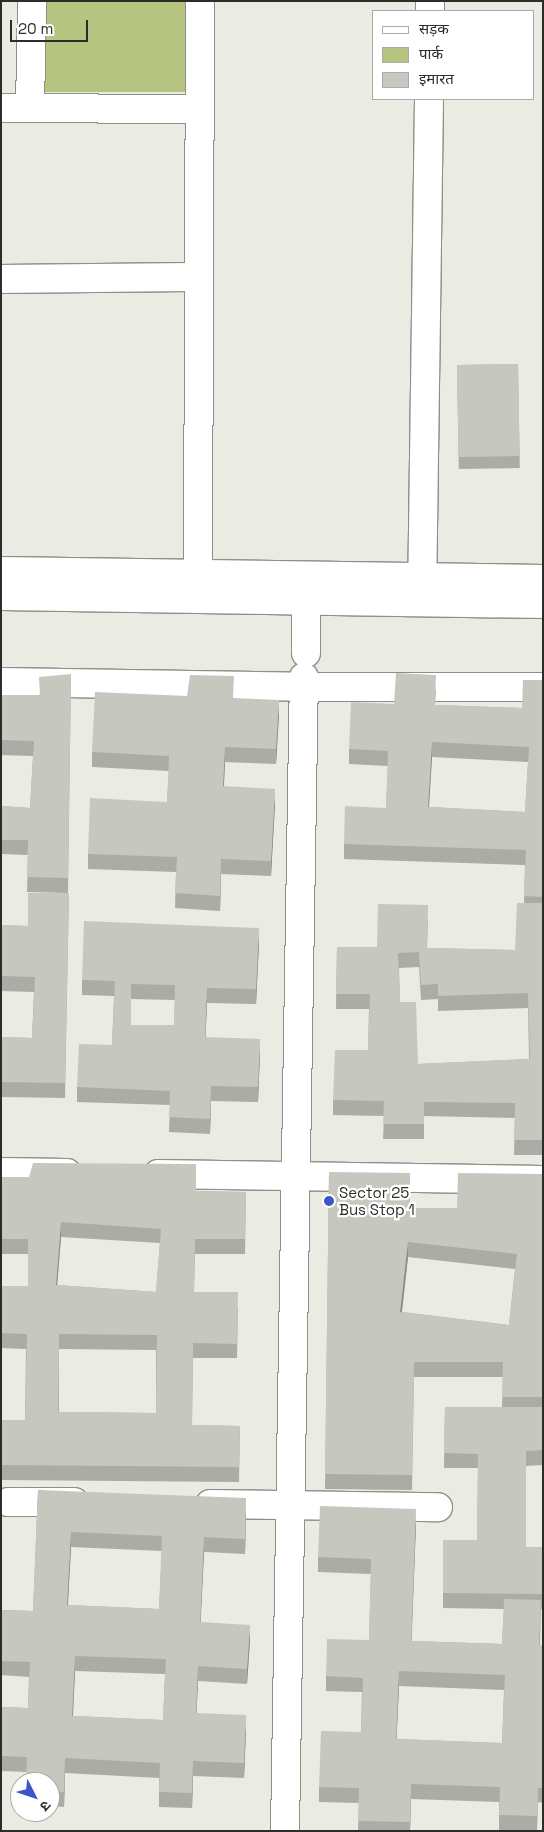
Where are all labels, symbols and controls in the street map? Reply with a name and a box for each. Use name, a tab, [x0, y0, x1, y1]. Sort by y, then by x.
scale bar	[12, 10, 90, 42]
legend	[372, 10, 534, 100]
text: 20 m	[18, 19, 53, 38]
text: सड़क	[419, 19, 449, 38]
text: पार्क	[419, 44, 443, 63]
text: इमारत	[419, 69, 454, 88]
place label: Sector 25 Bus Stop 1	[339, 1183, 415, 1218]
marker: Sector 25 Bus Stop 1	[323, 1195, 335, 1207]
north arrow	[10, 1772, 60, 1822]
text: उ	[36, 1797, 55, 1815]

